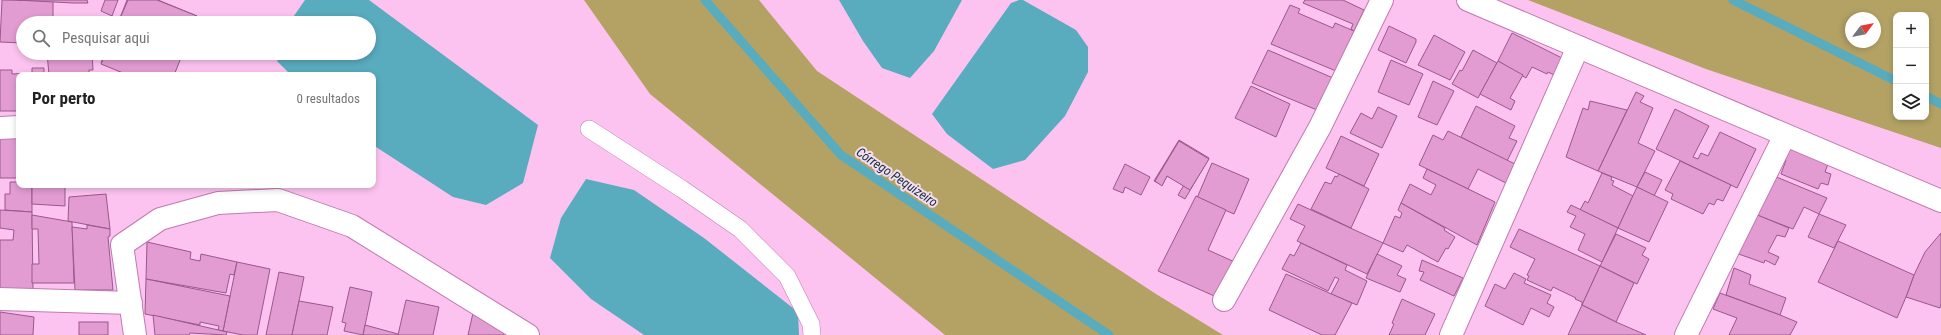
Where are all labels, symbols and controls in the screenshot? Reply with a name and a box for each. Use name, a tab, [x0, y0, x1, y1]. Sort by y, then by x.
north arrow	[1845, 12, 1881, 48]
map controls	[1893, 12, 1929, 120]
button: +	[1893, 12, 1929, 48]
search box	[16, 16, 376, 60]
icon: search	[30, 27, 52, 49]
text: Pesquisar aqui	[62, 29, 150, 47]
button: −	[1893, 48, 1929, 84]
button: layers	[1893, 84, 1929, 120]
text: Por perto	[32, 88, 96, 108]
text: 0 resultados	[296, 91, 360, 106]
water label: Córrego Pequizeiro	[853, 144, 941, 210]

